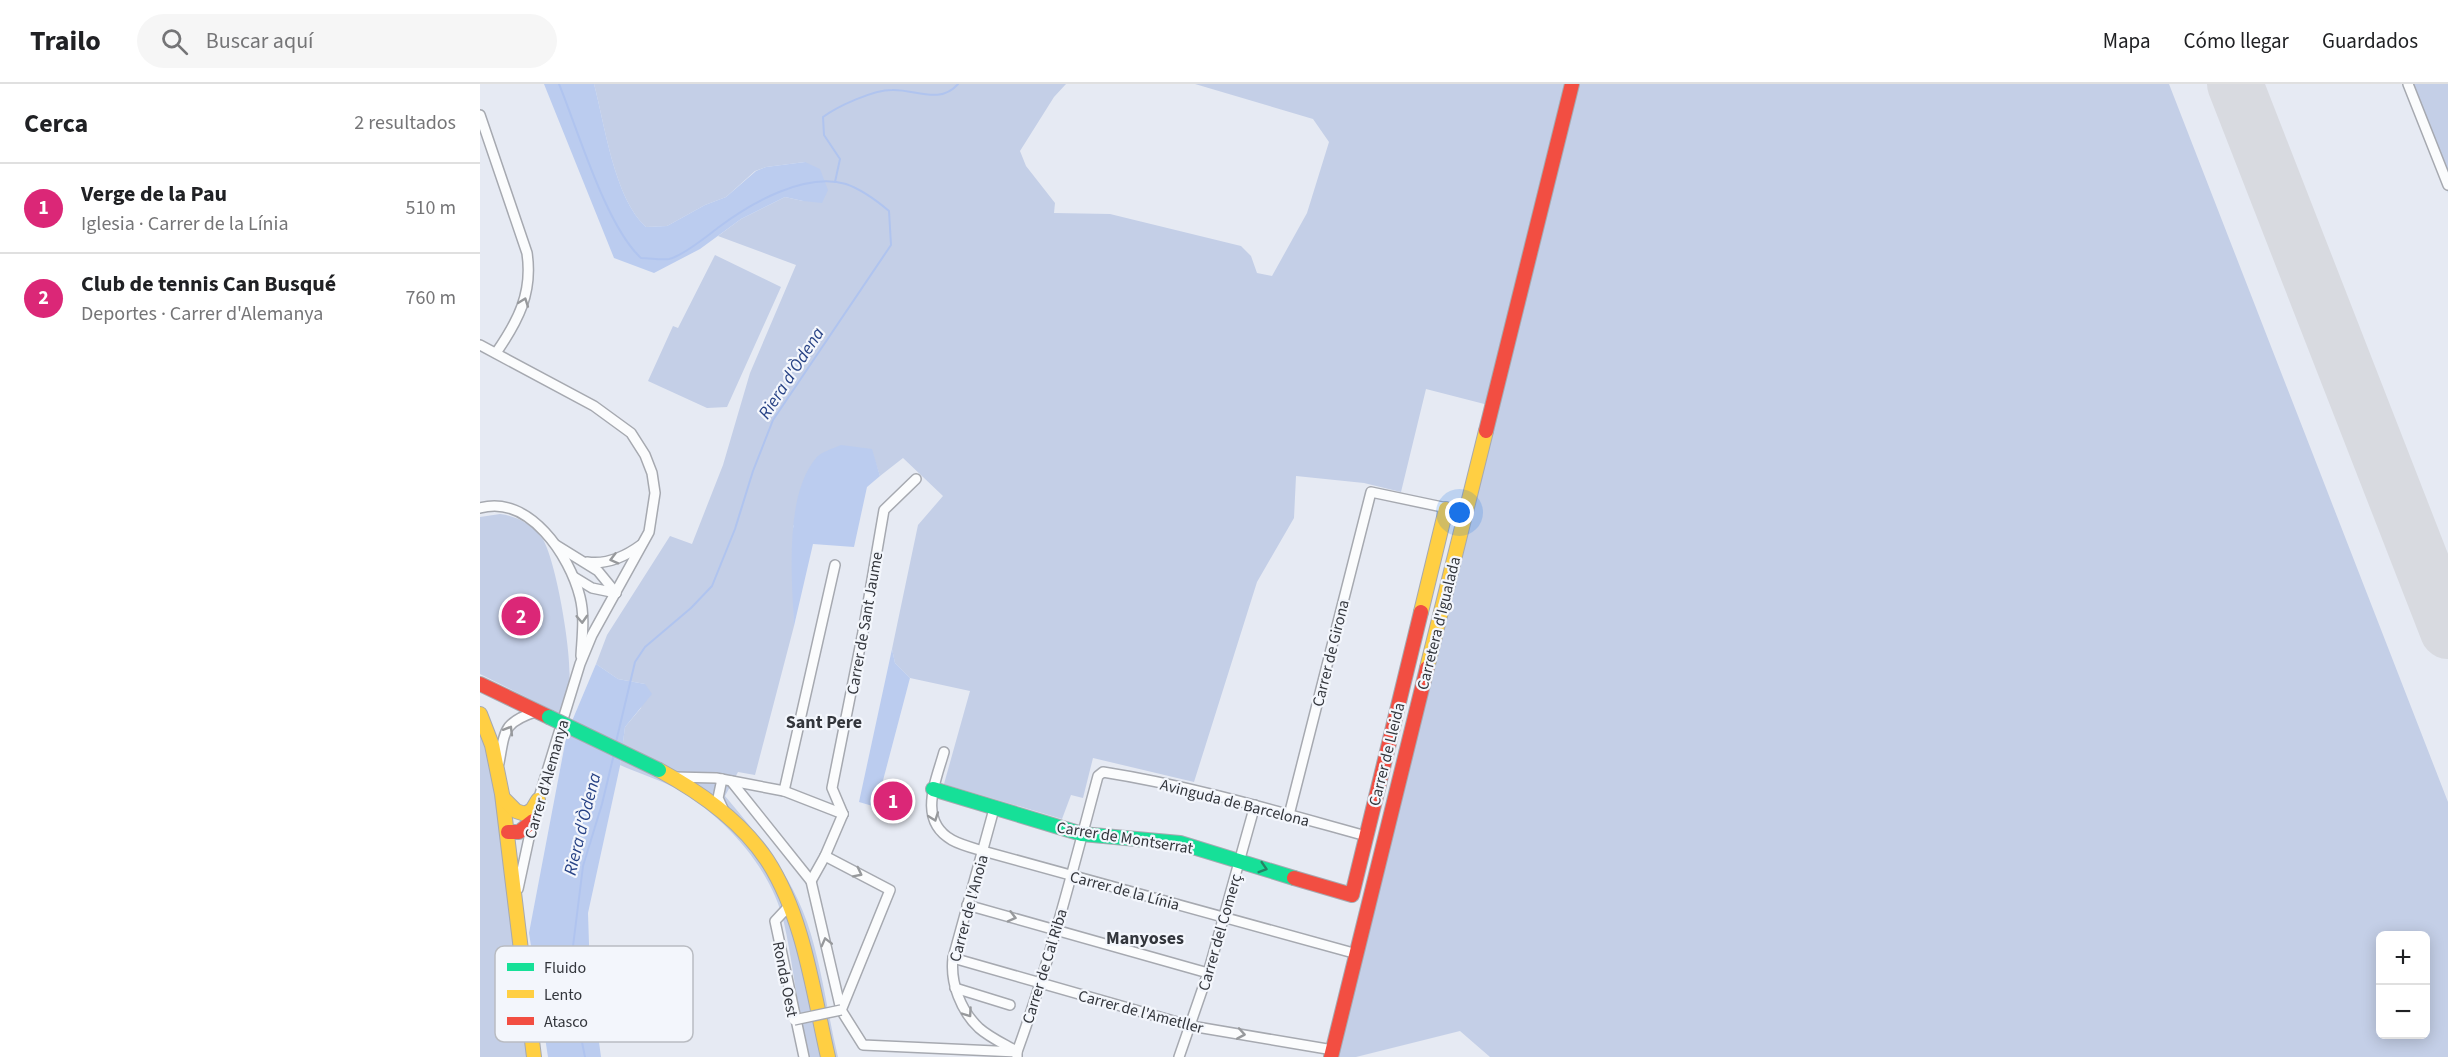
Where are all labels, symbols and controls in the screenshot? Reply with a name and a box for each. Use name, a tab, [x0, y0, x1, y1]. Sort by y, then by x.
search box	[137, 14, 557, 68]
text: Trailo	[30, 21, 101, 61]
icon: search	[158, 25, 191, 58]
text: Buscar aquí	[206, 25, 314, 57]
text: Mapa	[2103, 26, 2151, 56]
text: Cómo llegar	[2184, 26, 2289, 56]
text: Guardados	[2322, 26, 2418, 56]
text: Cerca	[24, 105, 88, 142]
text: 2 resultados	[354, 109, 456, 137]
text: Verge de la Pau	[81, 178, 227, 210]
text: 1	[38, 194, 49, 222]
text: 510 m	[406, 194, 456, 222]
text: Iglesia · Carrer de la Línia	[81, 210, 289, 238]
text: Club de tennis Can Busqué	[81, 268, 336, 300]
text: 2	[38, 284, 49, 312]
text: 760 m	[406, 284, 456, 312]
one-way arrow	[516, 297, 529, 308]
text: Deportes · Carrer d'Alemanya	[81, 300, 323, 328]
water label: Riera d'Òdena	[752, 322, 831, 424]
your location	[1445, 498, 1474, 527]
street label: Carrer de Sant Jaume	[842, 550, 888, 696]
one-way arrow	[609, 552, 620, 564]
street label: Carretera d'Igualada	[1412, 554, 1466, 692]
pin: 2	[502, 594, 540, 638]
street label: Carrer de Girona	[1307, 597, 1355, 709]
one-way arrow	[576, 615, 589, 624]
street label: Carrer de Lleida	[1364, 700, 1410, 808]
district label: Sant Pere	[786, 710, 862, 735]
street label: Carrer d'Alemanya	[519, 717, 574, 841]
one-way arrow	[502, 726, 513, 737]
water label: Riera d'Òdena	[558, 770, 607, 878]
street label: Avinguda de Barcelona	[1158, 774, 1312, 832]
pin: 1	[874, 778, 912, 824]
one-way arrow	[927, 812, 940, 822]
street label: Carrer de Montserrat	[1055, 816, 1195, 860]
street label: Carrer de l'Anoia	[944, 852, 994, 964]
one-way arrow	[1257, 861, 1268, 873]
one-way arrow	[851, 866, 862, 877]
street label: Carrer de la Línia	[1067, 866, 1182, 916]
street label: Carrer del Comerç	[1193, 871, 1247, 993]
street label: Carrer de Cal Riba	[1017, 906, 1073, 1026]
one-way arrow	[1007, 910, 1017, 923]
district label: Manyoses	[1106, 926, 1184, 951]
map controls	[2376, 931, 2430, 1039]
button: +	[2376, 931, 2430, 985]
one-way arrow	[821, 937, 834, 947]
street label: Ronda Oest	[767, 939, 803, 1020]
legend	[495, 946, 693, 1042]
text: Fluido	[544, 957, 586, 979]
text: Lento	[544, 984, 582, 1006]
street label: Carrer de l'Ametller	[1076, 985, 1206, 1039]
button: −	[2376, 985, 2430, 1039]
one-way arrow	[961, 1006, 972, 1017]
text: Atasco	[544, 1011, 588, 1033]
one-way arrow	[1235, 1027, 1245, 1040]

